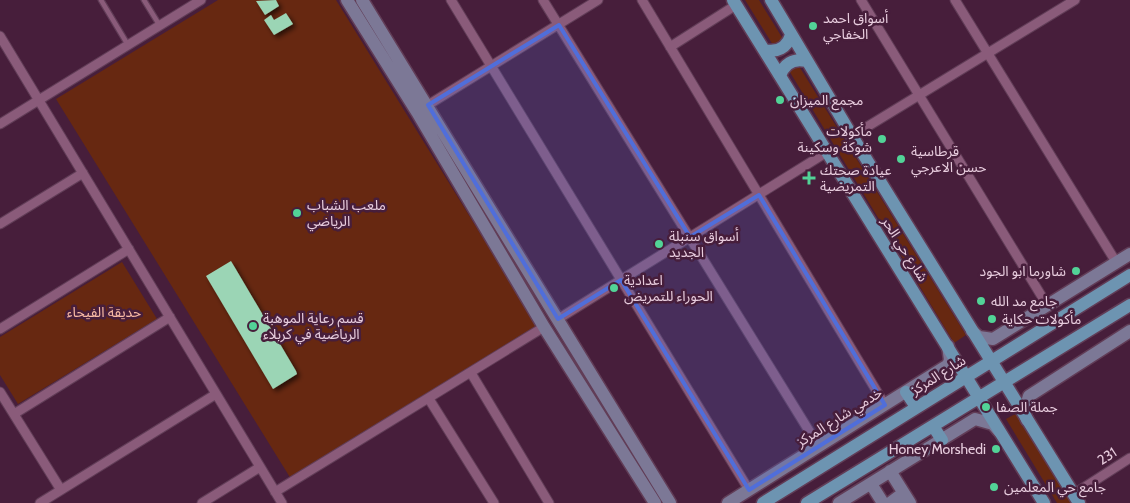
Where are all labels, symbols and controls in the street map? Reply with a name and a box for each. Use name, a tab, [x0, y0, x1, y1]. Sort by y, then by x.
place label: أسواق احمد الخفاجي	[823, 9, 889, 45]
marker: أسواق احمد الخفاجي	[807, 20, 819, 32]
place label: مجمع الميزان	[790, 91, 863, 111]
marker: مجمع الميزان	[774, 94, 786, 106]
place label: مأكولات شوكة وسكينة	[798, 122, 872, 156]
marker: مأكولات شوكة وسكينة	[876, 133, 888, 145]
place label: قرطاسية حسن الاعرجي	[911, 142, 987, 178]
marker: قرطاسية حسن الاعرجي	[895, 153, 907, 165]
place label: عيادة صحتك التمريضية	[820, 161, 892, 195]
marker: عيادة صحتك التمريضية	[802, 171, 816, 185]
place label: ملعب الشباب الرياضي	[307, 196, 386, 232]
marker: ملعب الشباب الرياضي	[291, 207, 303, 219]
street label: شارع حي الحر	[875, 212, 932, 286]
place label: أسواق سنبلة الجديد	[669, 227, 739, 261]
marker: أسواق سنبلة الجديد	[653, 238, 665, 250]
place label: شاورما ابو الجود	[980, 262, 1066, 280]
marker: شاورما ابو الجود	[1070, 265, 1082, 277]
place label: اعدادية الحوراء للتمريض	[624, 271, 713, 305]
marker: اعدادية الحوراء للتمريض	[608, 282, 620, 294]
place label: جامع مد الله	[991, 292, 1057, 312]
marker: جامع مد الله	[975, 295, 987, 307]
park label: حديقة الفيحاء	[67, 303, 141, 321]
place label: قسم رعاية الموهبة الرياضية في كربلاء	[263, 309, 364, 345]
place label: مأكولات حكاية	[1002, 310, 1081, 328]
marker: مأكولات حكاية	[986, 313, 998, 325]
marker: قسم رعاية الموهبة الرياضية في كربلاء	[247, 320, 259, 332]
street label: شارع المركز	[906, 351, 970, 401]
street label: خدمي شارع المركز	[792, 383, 887, 453]
place label: جملة الصفا	[996, 398, 1058, 416]
marker: جملة الصفا	[980, 401, 992, 413]
place label: Honey Morshedi	[889, 440, 986, 458]
marker: Honey Morshedi	[990, 443, 1002, 455]
street label: 231	[1094, 443, 1120, 469]
place label: جامع حي المعلمين	[1004, 478, 1106, 498]
marker: جامع حي المعلمين	[988, 481, 1000, 493]

